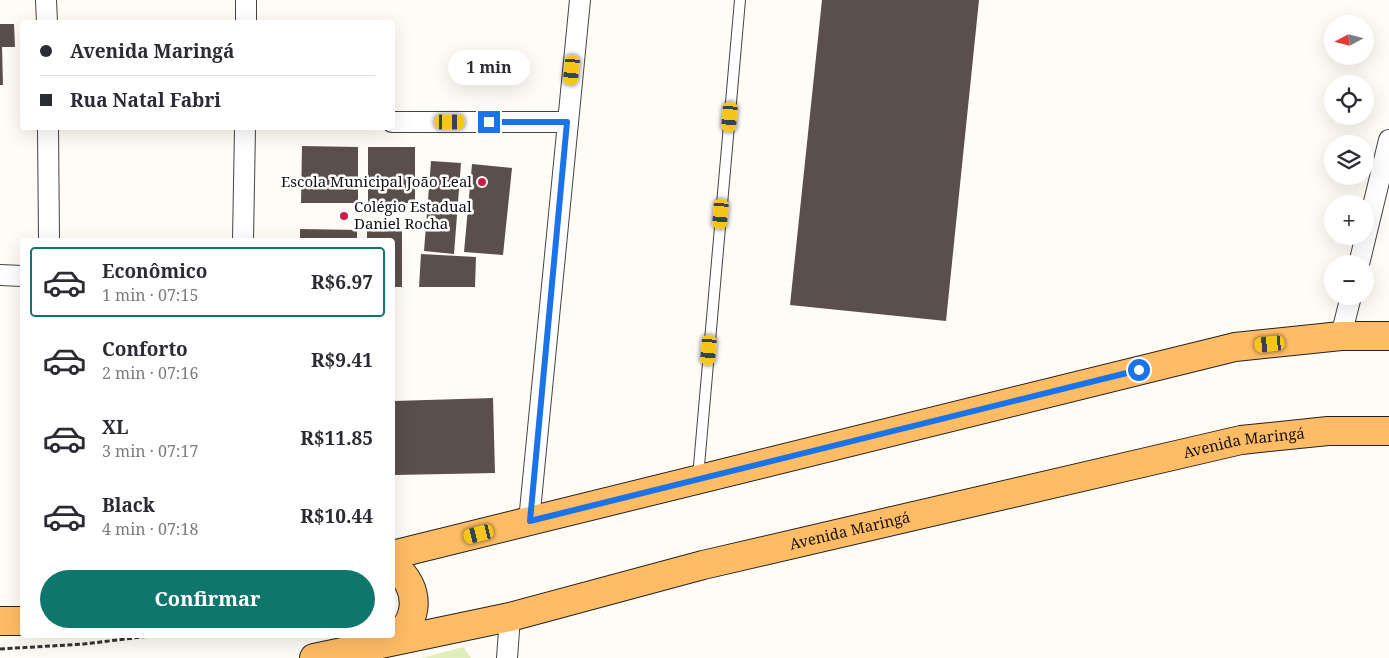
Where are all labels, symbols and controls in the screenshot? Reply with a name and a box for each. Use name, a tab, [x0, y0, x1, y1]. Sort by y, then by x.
north arrow	[1324, 15, 1374, 65]
map controls	[1324, 15, 1374, 305]
text: Avenida Maringá	[70, 38, 234, 64]
callout: 1 min	[448, 49, 530, 84]
car	[562, 54, 581, 86]
text: 1 min	[466, 56, 512, 78]
button: locate	[1324, 75, 1374, 125]
text: Rua Natal Fabri	[70, 87, 221, 113]
car	[721, 101, 738, 133]
route end	[478, 111, 500, 133]
car	[435, 115, 465, 130]
button: layers	[1324, 135, 1374, 185]
place label: Escola Municipal João Leal	[281, 171, 472, 191]
marker: Escola Municipal João Leal	[476, 176, 488, 188]
button: +	[1324, 195, 1374, 245]
place label: Colégio Estadual Daniel Rocha	[354, 196, 472, 233]
car	[712, 198, 729, 230]
marker: Colégio Estadual Daniel Rocha	[338, 210, 350, 222]
button: −	[1324, 255, 1374, 305]
text: Econômico	[102, 258, 208, 284]
icon: car	[42, 260, 87, 305]
text: R$6.97	[311, 269, 373, 295]
text: 1 min · 07:15	[102, 284, 198, 306]
car	[700, 334, 717, 366]
car	[1254, 335, 1285, 353]
text: Conforto	[102, 336, 188, 362]
icon: car	[42, 338, 87, 383]
text: R$9.41	[311, 347, 373, 373]
route start	[1128, 359, 1150, 381]
text: 2 min · 07:16	[102, 362, 198, 384]
text: XL	[102, 414, 128, 440]
icon: car	[42, 416, 87, 461]
street label: Avenida Maringá	[1181, 422, 1306, 462]
text: R$11.85	[300, 425, 373, 451]
text: 3 min · 07:17	[102, 440, 198, 462]
text: Black	[102, 492, 155, 518]
icon: car	[42, 494, 87, 539]
text: R$10.44	[300, 503, 373, 529]
street label: Avenida Maringá	[788, 506, 912, 554]
text: 4 min · 07:18	[102, 518, 198, 540]
car	[462, 523, 495, 545]
button: Confirmar	[40, 570, 375, 628]

